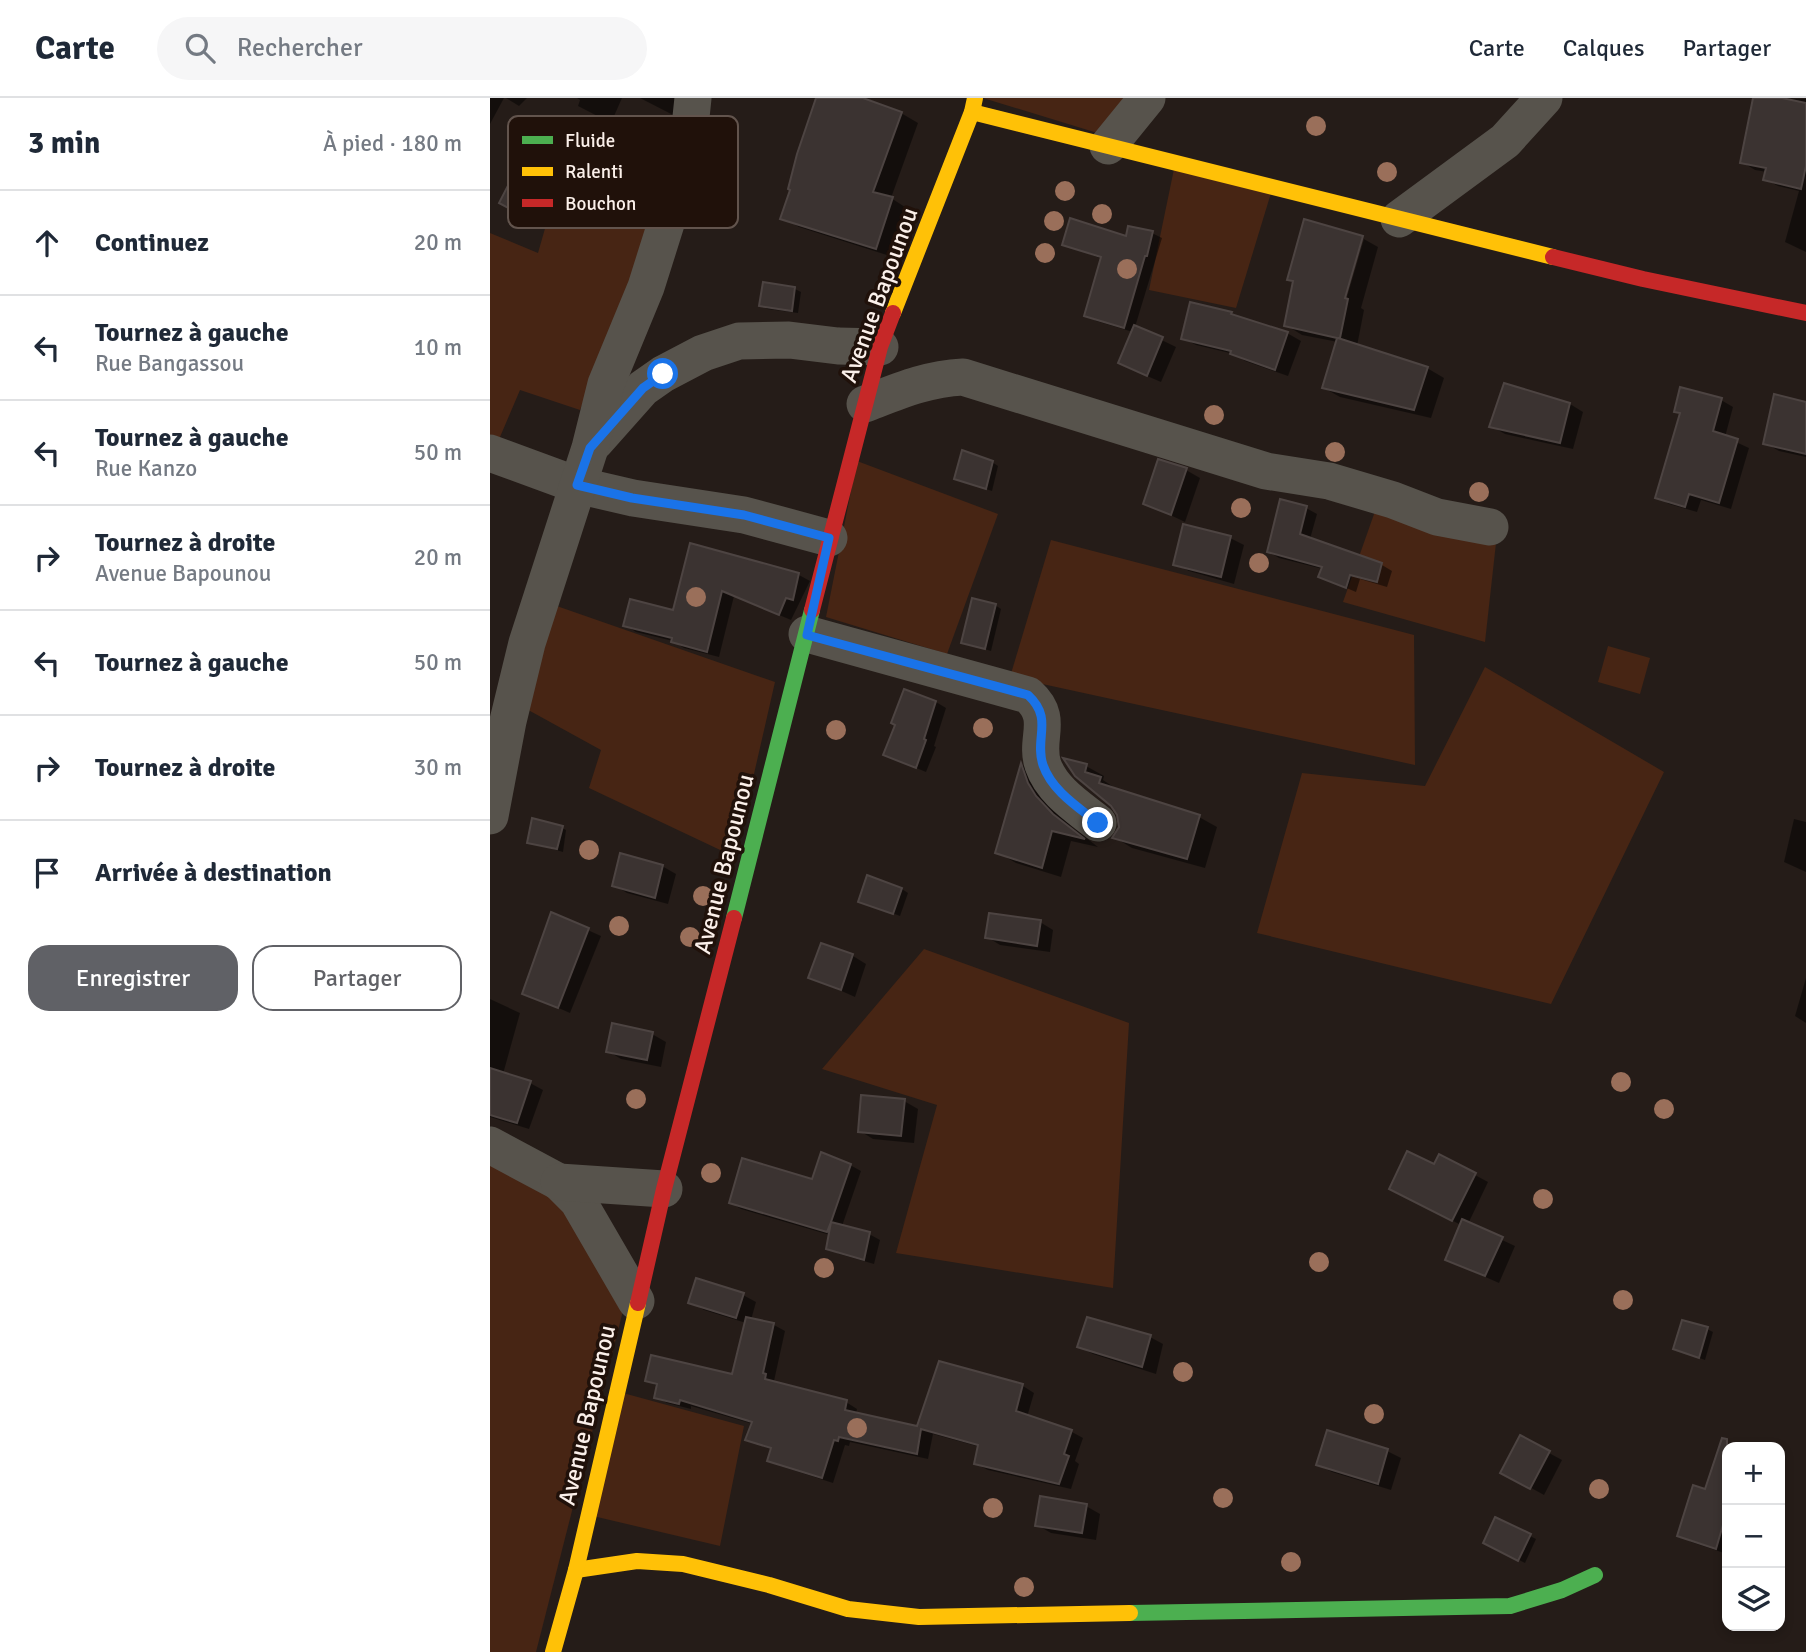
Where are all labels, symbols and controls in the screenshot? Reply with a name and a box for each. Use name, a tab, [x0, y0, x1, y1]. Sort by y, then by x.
search box	[157, 17, 647, 80]
text: Carte	[35, 28, 115, 69]
icon: search	[181, 29, 219, 67]
text: Rechercher	[237, 32, 363, 64]
text: Carte	[1469, 33, 1525, 63]
text: Calques	[1563, 33, 1644, 63]
text: Partager	[1682, 33, 1771, 63]
legend	[508, 116, 738, 228]
text: 3 min	[28, 125, 100, 162]
text: À pied · 180 m	[323, 129, 462, 158]
text: Fluide	[565, 129, 615, 153]
text: Ralenti	[565, 160, 623, 184]
text: Bouchon	[565, 192, 636, 216]
street label: Avenue Bapounou	[833, 203, 925, 387]
icon: ahead	[28, 224, 66, 262]
text: Continuez	[95, 227, 209, 259]
text: 20 m	[414, 228, 462, 257]
text: Tournez à gauche	[95, 317, 289, 349]
icon: left	[28, 329, 66, 367]
text: 10 m	[414, 333, 462, 362]
text: Rue Bangassou	[95, 349, 244, 378]
route start	[647, 358, 678, 389]
text: Tournez à gauche	[95, 422, 289, 454]
icon: left	[28, 434, 66, 472]
text: 50 m	[414, 438, 462, 467]
text: Rue Kanzo	[95, 454, 197, 483]
text: Tournez à droite	[95, 527, 275, 559]
icon: right	[28, 539, 66, 577]
text: 20 m	[414, 543, 462, 572]
text: Avenue Bapounou	[95, 559, 271, 588]
icon: left	[28, 644, 66, 682]
text: Tournez à gauche	[95, 647, 289, 679]
text: 50 m	[414, 648, 462, 677]
icon: right	[28, 749, 66, 787]
text: Tournez à droite	[95, 752, 275, 784]
text: 30 m	[414, 753, 462, 782]
street label: Avenue Bapounou	[687, 771, 761, 957]
route end	[1082, 807, 1113, 838]
icon: arrive	[28, 854, 66, 892]
text: Arrivée à destination	[95, 857, 332, 889]
button: Enregistrer	[28, 945, 238, 1011]
button: Partager	[252, 945, 462, 1011]
street label: Avenue Bapounou	[552, 1322, 622, 1508]
map controls	[1722, 1442, 1785, 1631]
button: +	[1722, 1442, 1785, 1505]
button: −	[1722, 1505, 1785, 1568]
button: layers	[1722, 1568, 1785, 1631]

